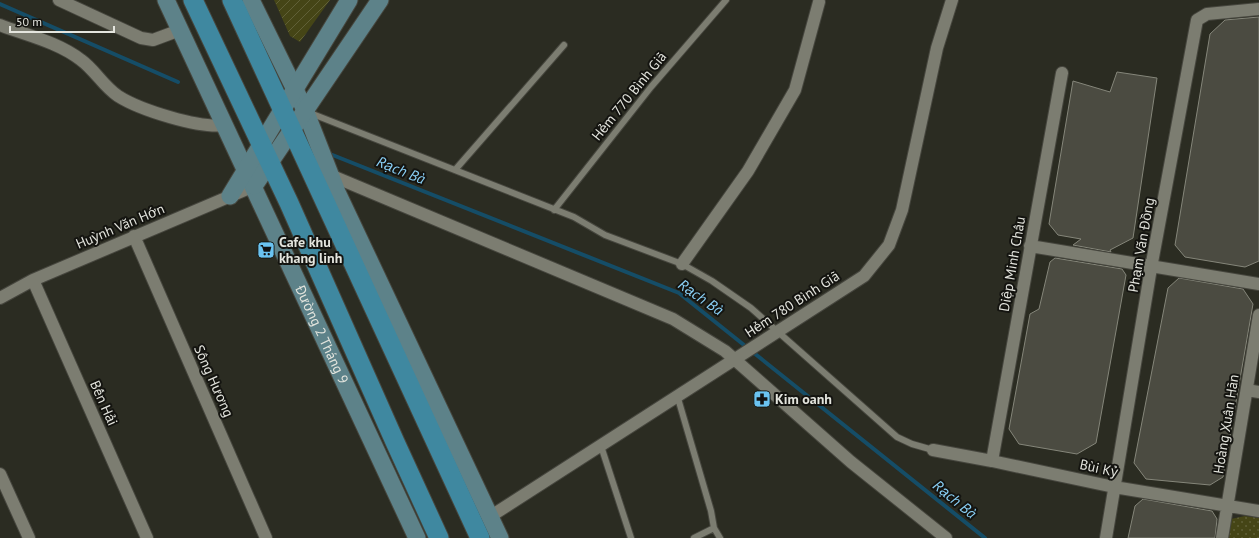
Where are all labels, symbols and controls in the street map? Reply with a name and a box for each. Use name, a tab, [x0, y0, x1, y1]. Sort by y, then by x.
scale bar	[10, 8, 114, 34]
text: 50 m	[16, 14, 42, 29]
street label: Hẻm 770 Bình Giã	[588, 48, 670, 144]
water label: Rạch Bà	[374, 152, 429, 189]
street label: Phạm Văn Đồng	[1124, 196, 1158, 294]
street label: Huỳnh Văn Hớn	[73, 199, 167, 253]
street label: Diệp Minh Châu	[995, 215, 1029, 313]
place label: Cafe khu khang linh	[279, 233, 342, 267]
supermarket icon: Cafe khu khang linh	[256, 240, 276, 260]
street label: Hẻm 780 Bình Giã	[741, 267, 843, 341]
water label: Rạch Bà	[675, 275, 728, 320]
street label: Đường 2 Tháng 9	[291, 281, 353, 387]
street label: Sông Hương	[190, 342, 238, 420]
street label: Hoàng Xuân Hãn	[1209, 373, 1243, 475]
street label: Bến Hải	[86, 378, 122, 428]
pharmacy icon: Kim oanh	[752, 389, 772, 409]
place label: Kim oanh	[775, 390, 832, 408]
street label: Bùi Kỷ	[1078, 455, 1120, 481]
water label: Rạch Bà	[929, 476, 981, 523]

